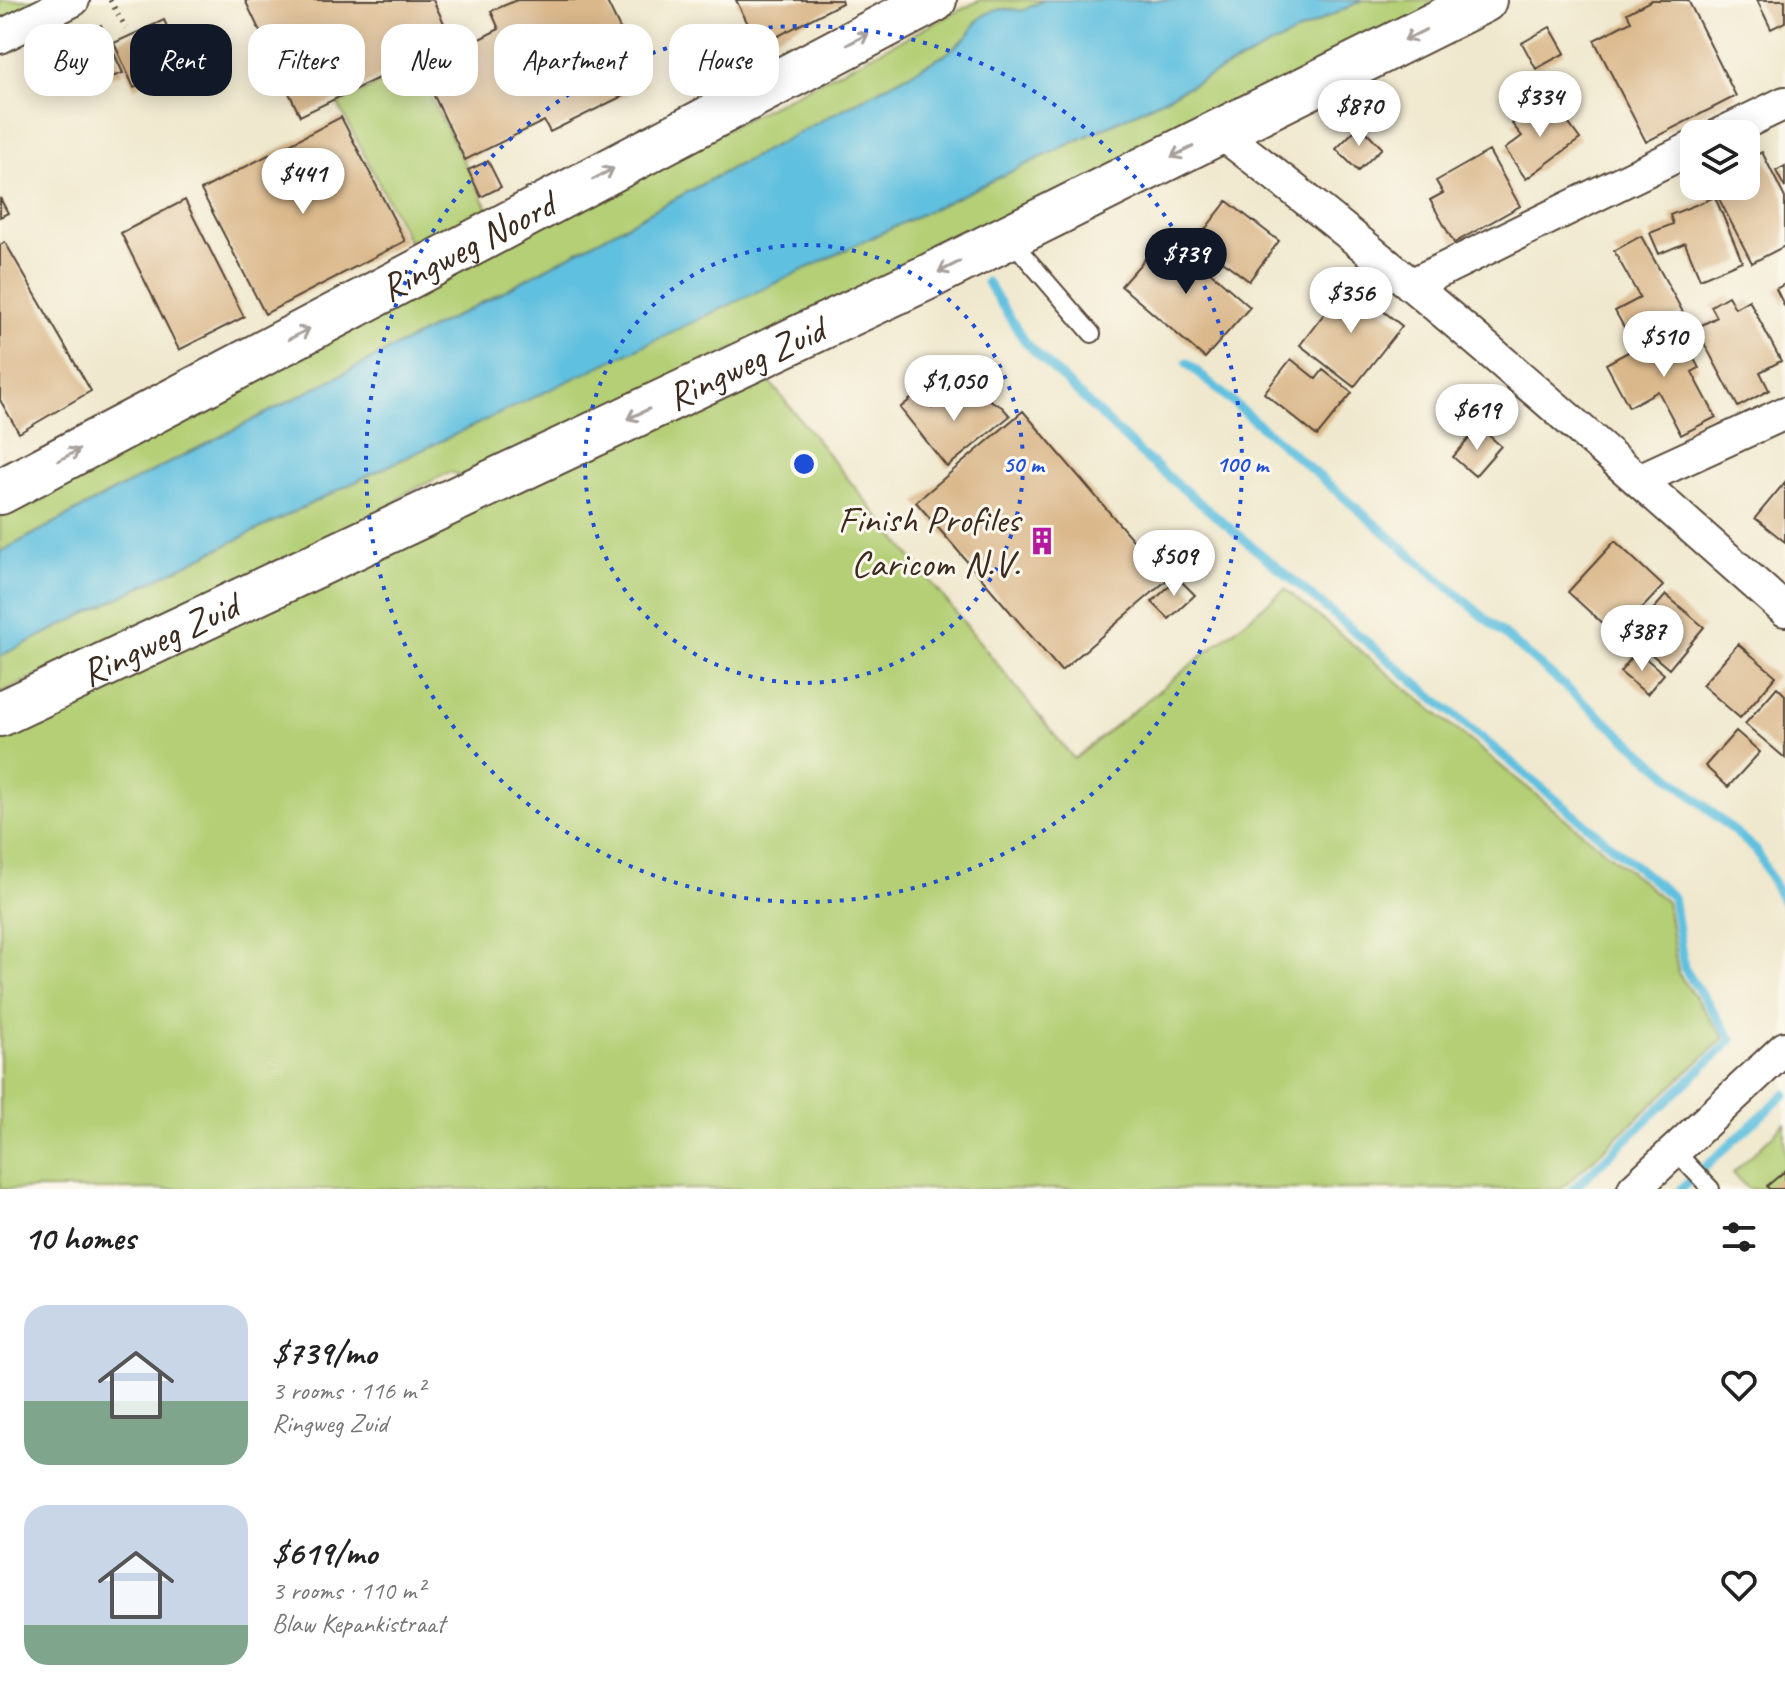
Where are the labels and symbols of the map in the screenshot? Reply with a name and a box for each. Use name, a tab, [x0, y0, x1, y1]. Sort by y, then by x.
one-way arrow	[1403, 28, 1427, 43]
one-way arrow	[846, 31, 869, 47]
pin: $334	[1493, 71, 1587, 139]
pin: $870	[1312, 80, 1406, 148]
one-way arrow	[1171, 145, 1195, 160]
pin: $441	[256, 148, 350, 216]
one-way arrow	[591, 165, 615, 181]
street label: Ringweg Noord	[372, 179, 567, 312]
pin: $739	[1139, 228, 1233, 296]
one-way arrow	[938, 259, 962, 275]
pin: $356	[1304, 267, 1398, 335]
street label: Ringweg Zuid	[659, 304, 838, 421]
pin: $510	[1617, 311, 1711, 379]
one-way arrow	[287, 326, 310, 342]
pin: $1,050	[889, 355, 1019, 423]
pin: $619	[1430, 384, 1524, 452]
one-way arrow	[627, 407, 651, 422]
one-way arrow	[57, 447, 80, 463]
text: 50 m	[1003, 449, 1046, 479]
text: 100 m	[1216, 449, 1270, 479]
centre of rings	[790, 450, 818, 478]
place label: Finish Profiles Caricom N.V.	[838, 496, 1023, 587]
building icon: Finish Profiles Caricom N.V.	[1027, 526, 1057, 556]
pin: $509	[1127, 530, 1221, 598]
street label: Ringweg Zuid	[73, 580, 251, 697]
pin: $387	[1595, 605, 1689, 673]

